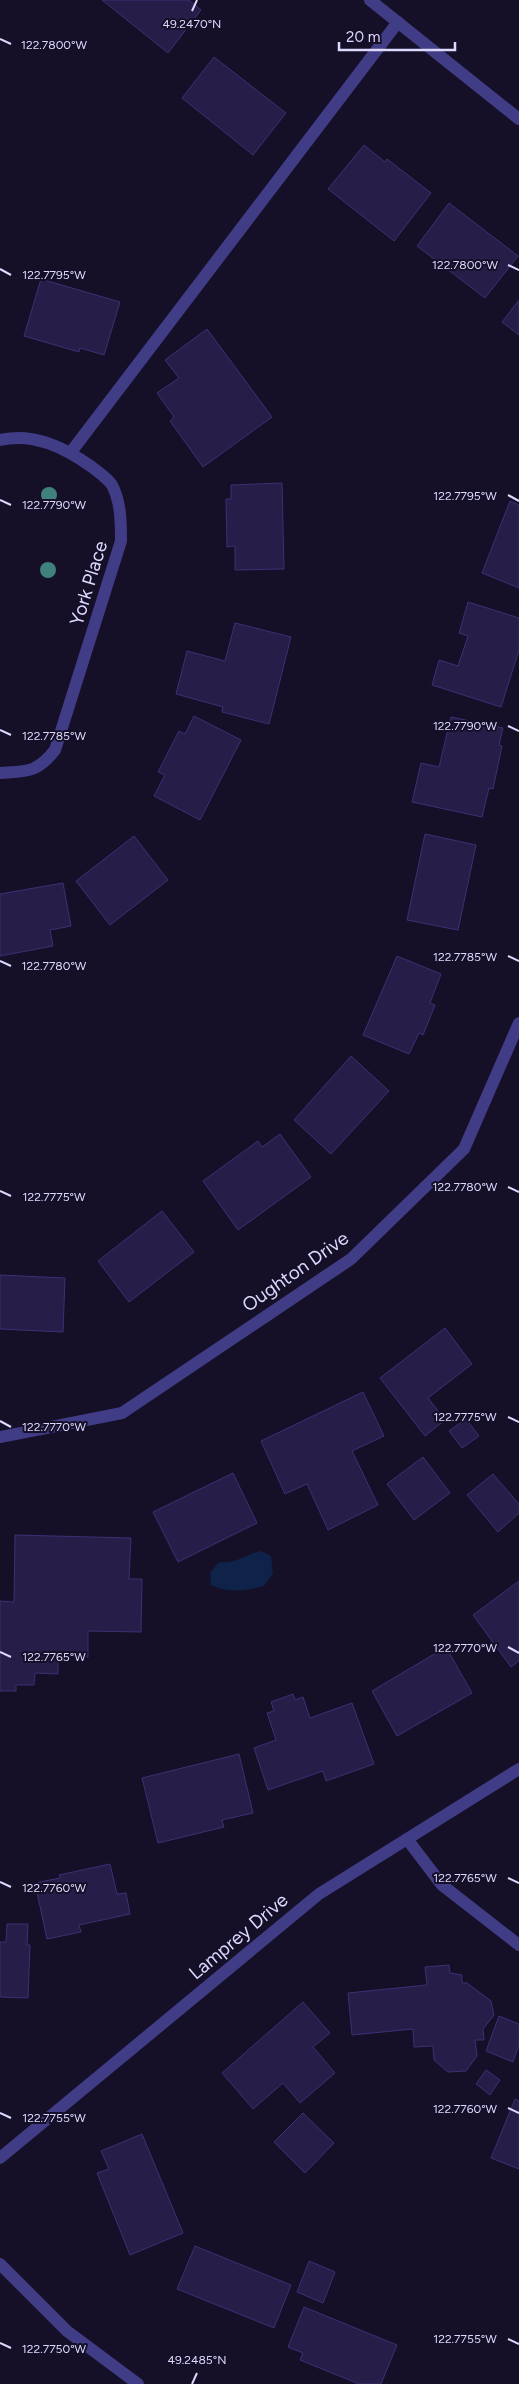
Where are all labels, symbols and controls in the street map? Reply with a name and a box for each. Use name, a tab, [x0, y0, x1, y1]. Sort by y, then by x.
text: 49.2470°N	[163, 17, 221, 31]
scale bar	[339, 20, 455, 52]
text: 20 m	[346, 28, 380, 46]
text: 122.7800°W	[21, 38, 87, 52]
text: 122.7800°W	[432, 258, 498, 272]
text: 122.7795°W	[22, 268, 86, 282]
text: 122.7795°W	[433, 489, 497, 503]
text: 122.7790°W	[22, 498, 87, 512]
street label: York Place	[65, 538, 112, 628]
text: 122.7790°W	[433, 719, 498, 733]
text: 122.7785°W	[22, 729, 86, 743]
text: 122.7785°W	[433, 950, 497, 964]
text: 122.7780°W	[22, 959, 87, 973]
text: 122.7780°W	[433, 1180, 498, 1194]
text: 122.7775°W	[22, 1190, 86, 1204]
street label: Oughton Drive	[238, 1226, 353, 1317]
text: 122.7775°W	[433, 1410, 497, 1424]
text: 122.7770°W	[22, 1420, 86, 1434]
text: 122.7770°W	[433, 1641, 497, 1655]
text: 122.7765°W	[22, 1650, 86, 1664]
text: 122.7765°W	[433, 1871, 497, 1885]
text: 122.7760°W	[22, 1881, 87, 1895]
street label: Lamprey Drive	[184, 1888, 292, 1984]
text: 122.7760°W	[433, 2102, 498, 2116]
text: 122.7755°W	[22, 2111, 86, 2125]
text: 122.7755°W	[433, 2332, 497, 2346]
text: 122.7750°W	[22, 2342, 87, 2356]
text: 49.2485°N	[168, 2353, 226, 2367]

